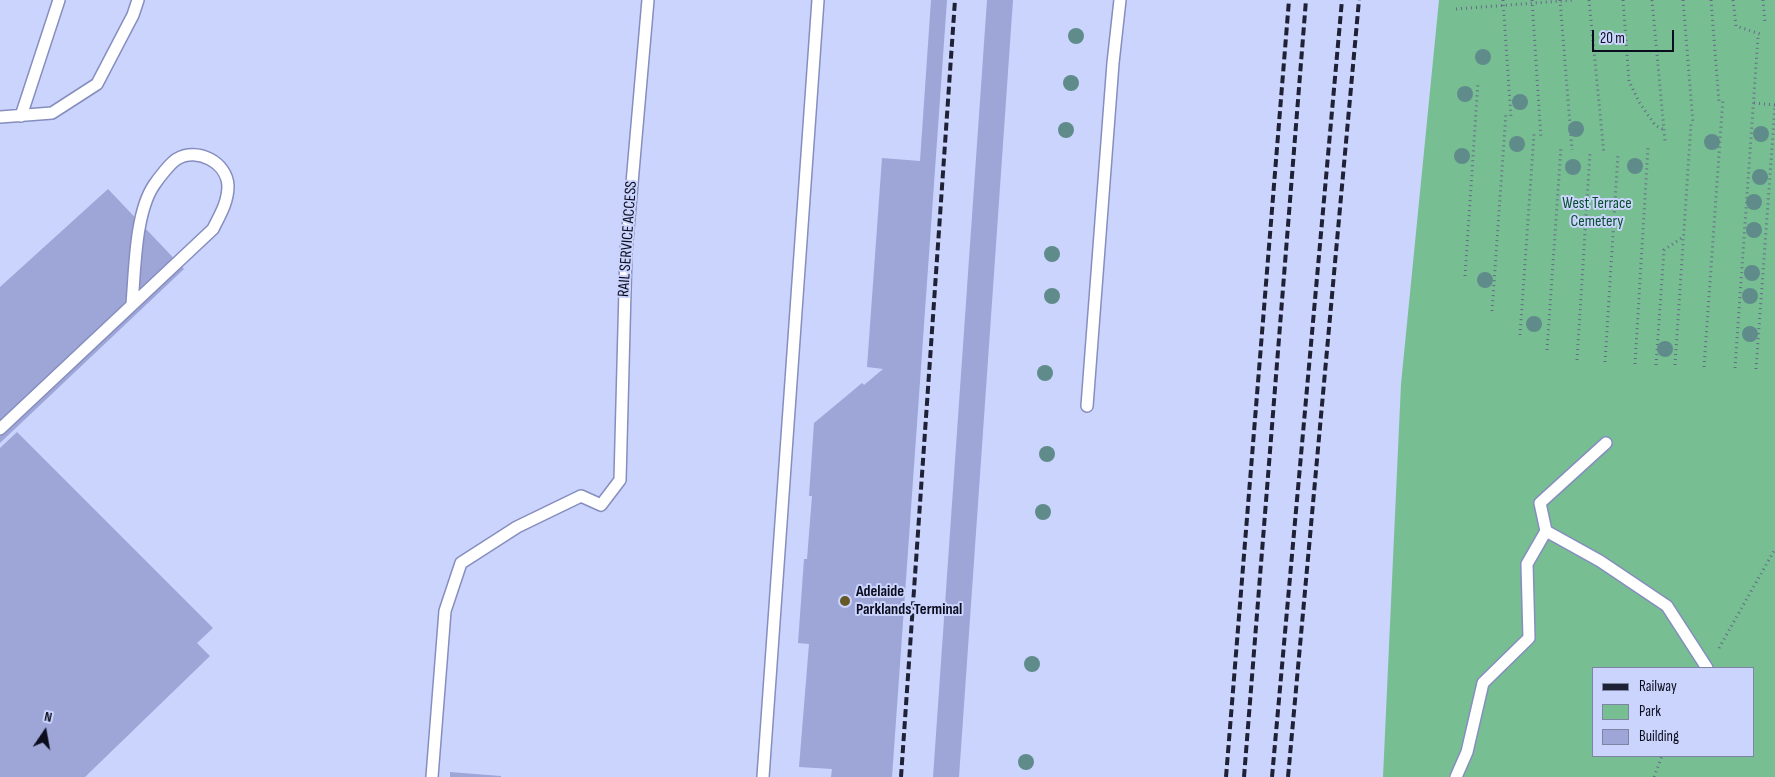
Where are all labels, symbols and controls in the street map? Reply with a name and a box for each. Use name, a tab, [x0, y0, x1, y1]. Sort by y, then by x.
scale bar	[1595, 20, 1678, 52]
text: 20 m	[1600, 29, 1625, 48]
street label: RAIL SERVICE ACCESS	[614, 180, 642, 298]
park label: West Terrace Cemetery	[1562, 194, 1632, 232]
place label: Adelaide Parklands Terminal	[856, 582, 962, 620]
marker: Adelaide Parklands Terminal	[838, 594, 852, 608]
legend	[1592, 667, 1755, 757]
text: Railway	[1639, 677, 1677, 696]
text: Park	[1639, 702, 1661, 721]
north arrow	[20, 707, 70, 757]
text: N	[43, 708, 54, 726]
text: Building	[1639, 727, 1679, 746]

